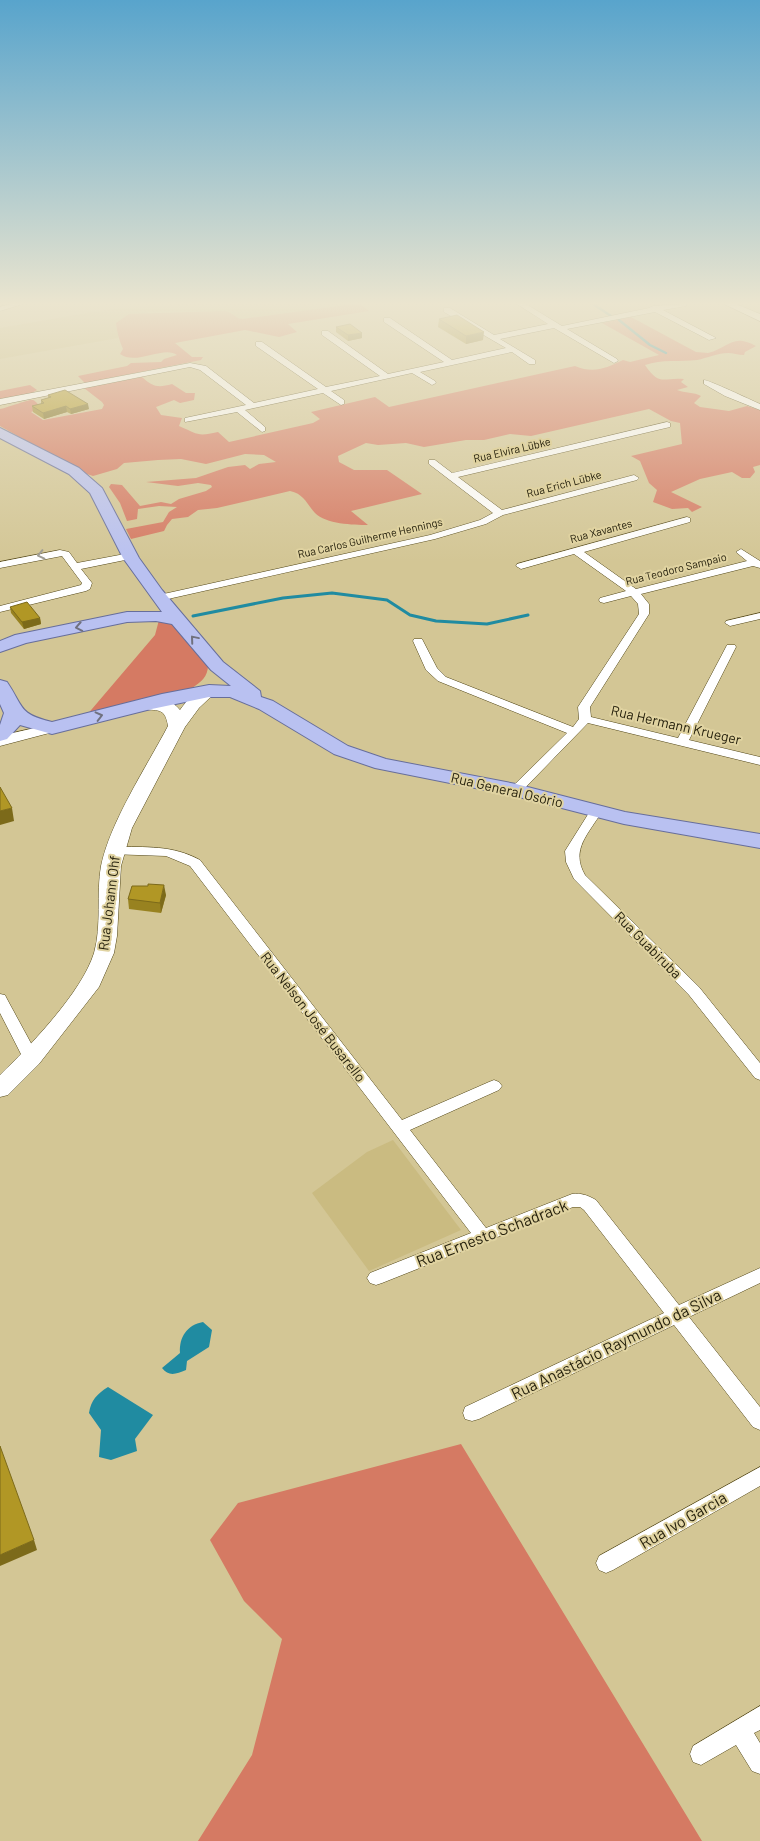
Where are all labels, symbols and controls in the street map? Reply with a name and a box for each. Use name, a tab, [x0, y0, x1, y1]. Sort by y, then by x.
street label: Rua Elvira Lübke	[472, 434, 552, 465]
street label: Rua Erich Lübke	[525, 467, 603, 500]
street label: Rua Carlos Guilherme Hennings	[296, 515, 444, 561]
street label: Rua Xavantes	[568, 516, 633, 545]
one-way arrow	[36, 549, 45, 560]
street label: Rua Teodoro Sampaio	[624, 550, 728, 587]
one-way arrow	[75, 621, 83, 632]
one-way arrow	[190, 635, 199, 644]
street label: Rua Hermann Krueger	[609, 701, 743, 748]
one-way arrow	[95, 711, 104, 722]
street label: Rua General Osório	[449, 768, 565, 811]
street label: Rua Johann Ohf	[94, 854, 123, 951]
street label: Rua Guabiruba	[611, 908, 685, 982]
street label: Rua Nelson José Busarello	[257, 948, 369, 1085]
street label: Rua Ernesto Schadrack	[413, 1195, 570, 1270]
street label: Rua Anastácio Raymundo da Silva	[508, 1284, 724, 1403]
street label: Rua Ivo Garcia	[636, 1487, 730, 1552]

